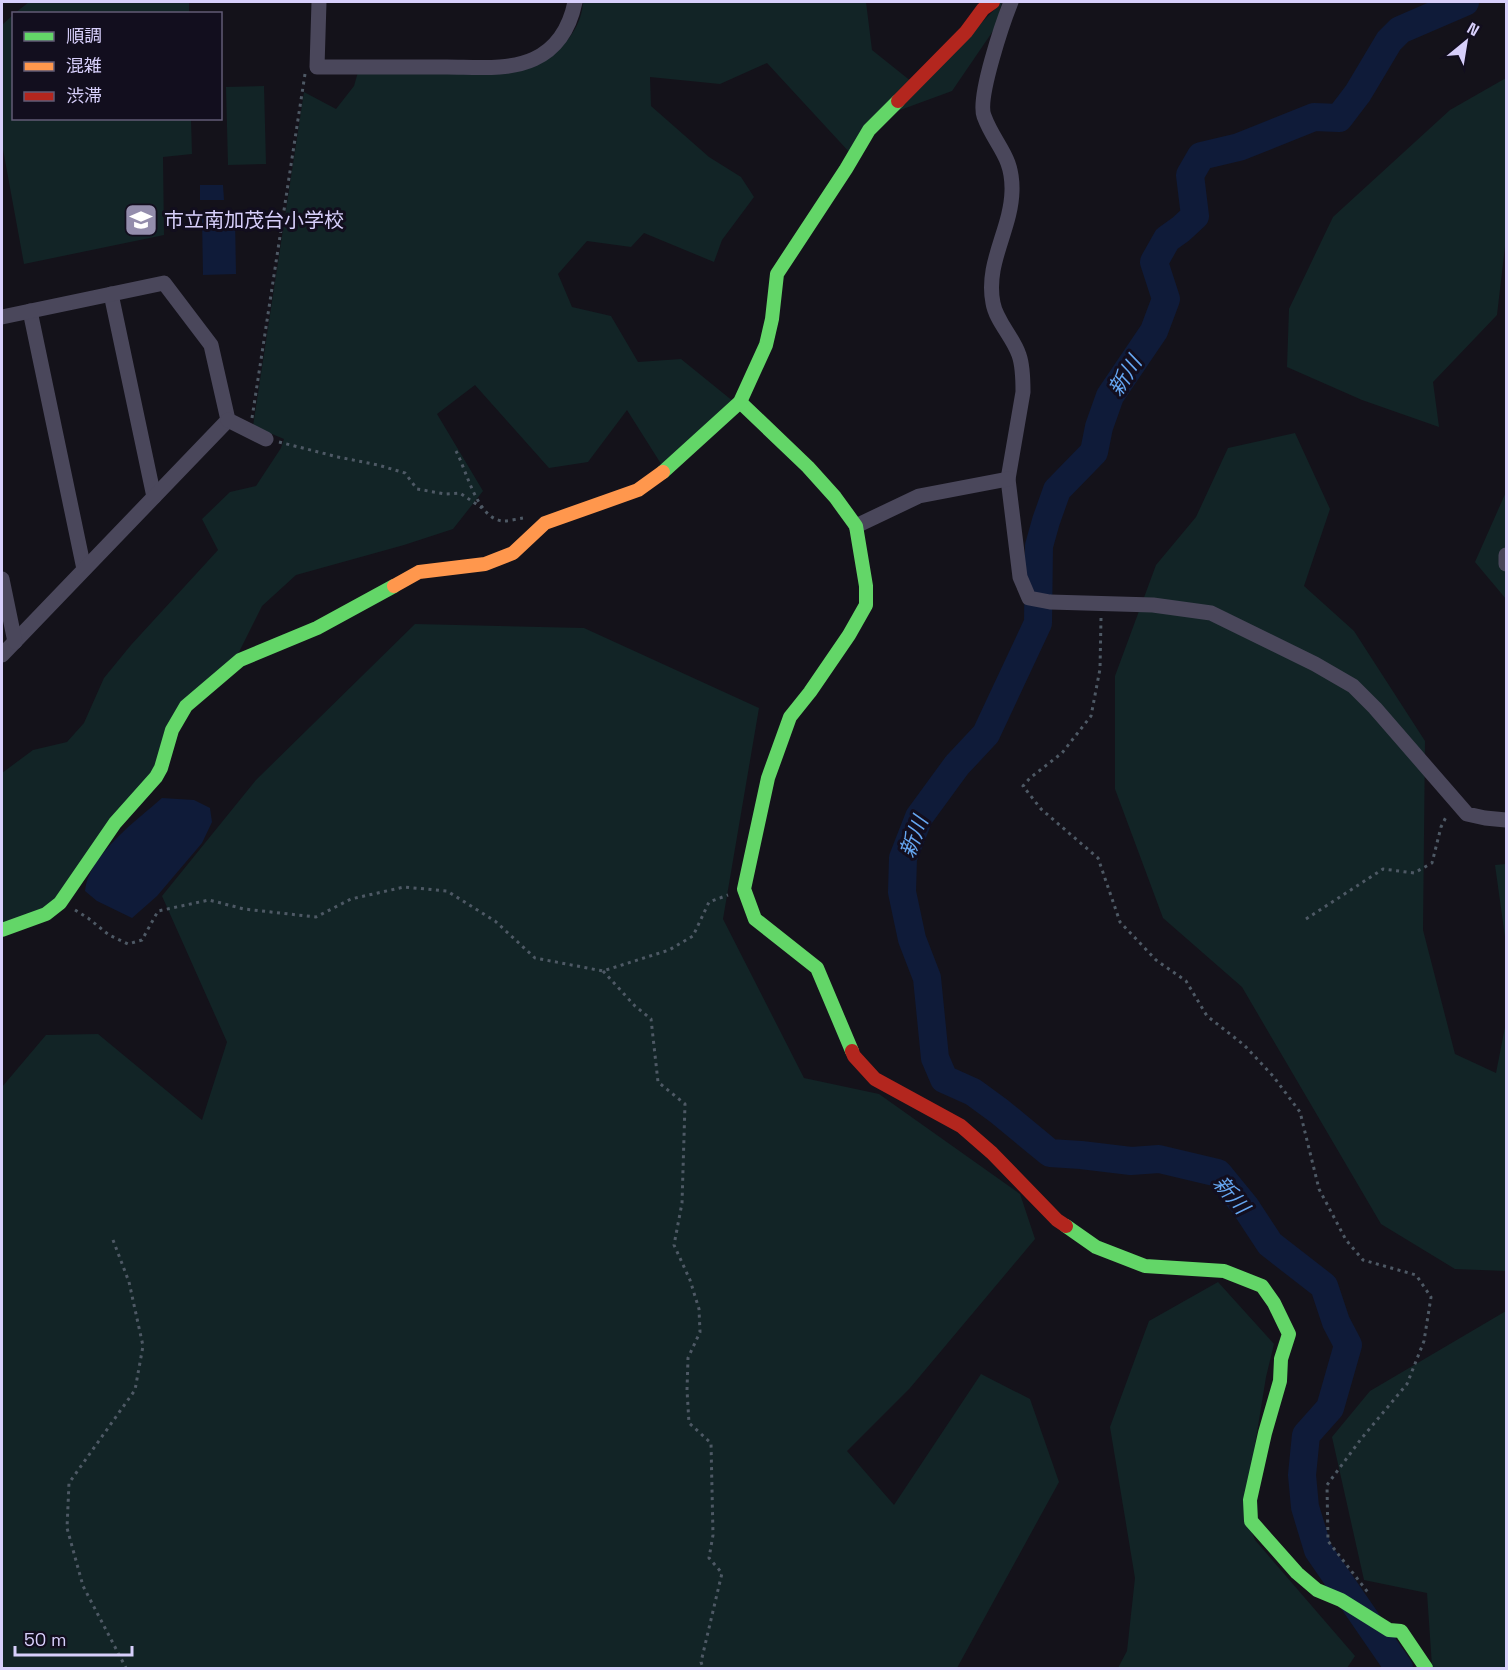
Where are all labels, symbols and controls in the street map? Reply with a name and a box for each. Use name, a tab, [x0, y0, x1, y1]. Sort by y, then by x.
legend	[12, 12, 222, 120]
north arrow	[1436, 12, 1496, 72]
text: N	[1463, 18, 1483, 41]
text: 順調	[66, 24, 102, 47]
text: 混雑	[66, 54, 102, 77]
text: 渋滞	[66, 84, 102, 107]
school or university icon: 市立南加茂台小学校	[123, 202, 159, 238]
place label: 市立南加茂台小学校	[164, 207, 344, 233]
water label: 新川	[1102, 349, 1148, 401]
water label: 新川	[893, 811, 934, 861]
water label: 新川	[1208, 1170, 1257, 1221]
scale bar	[15, 1619, 132, 1657]
text: 50 m	[24, 1628, 66, 1651]

